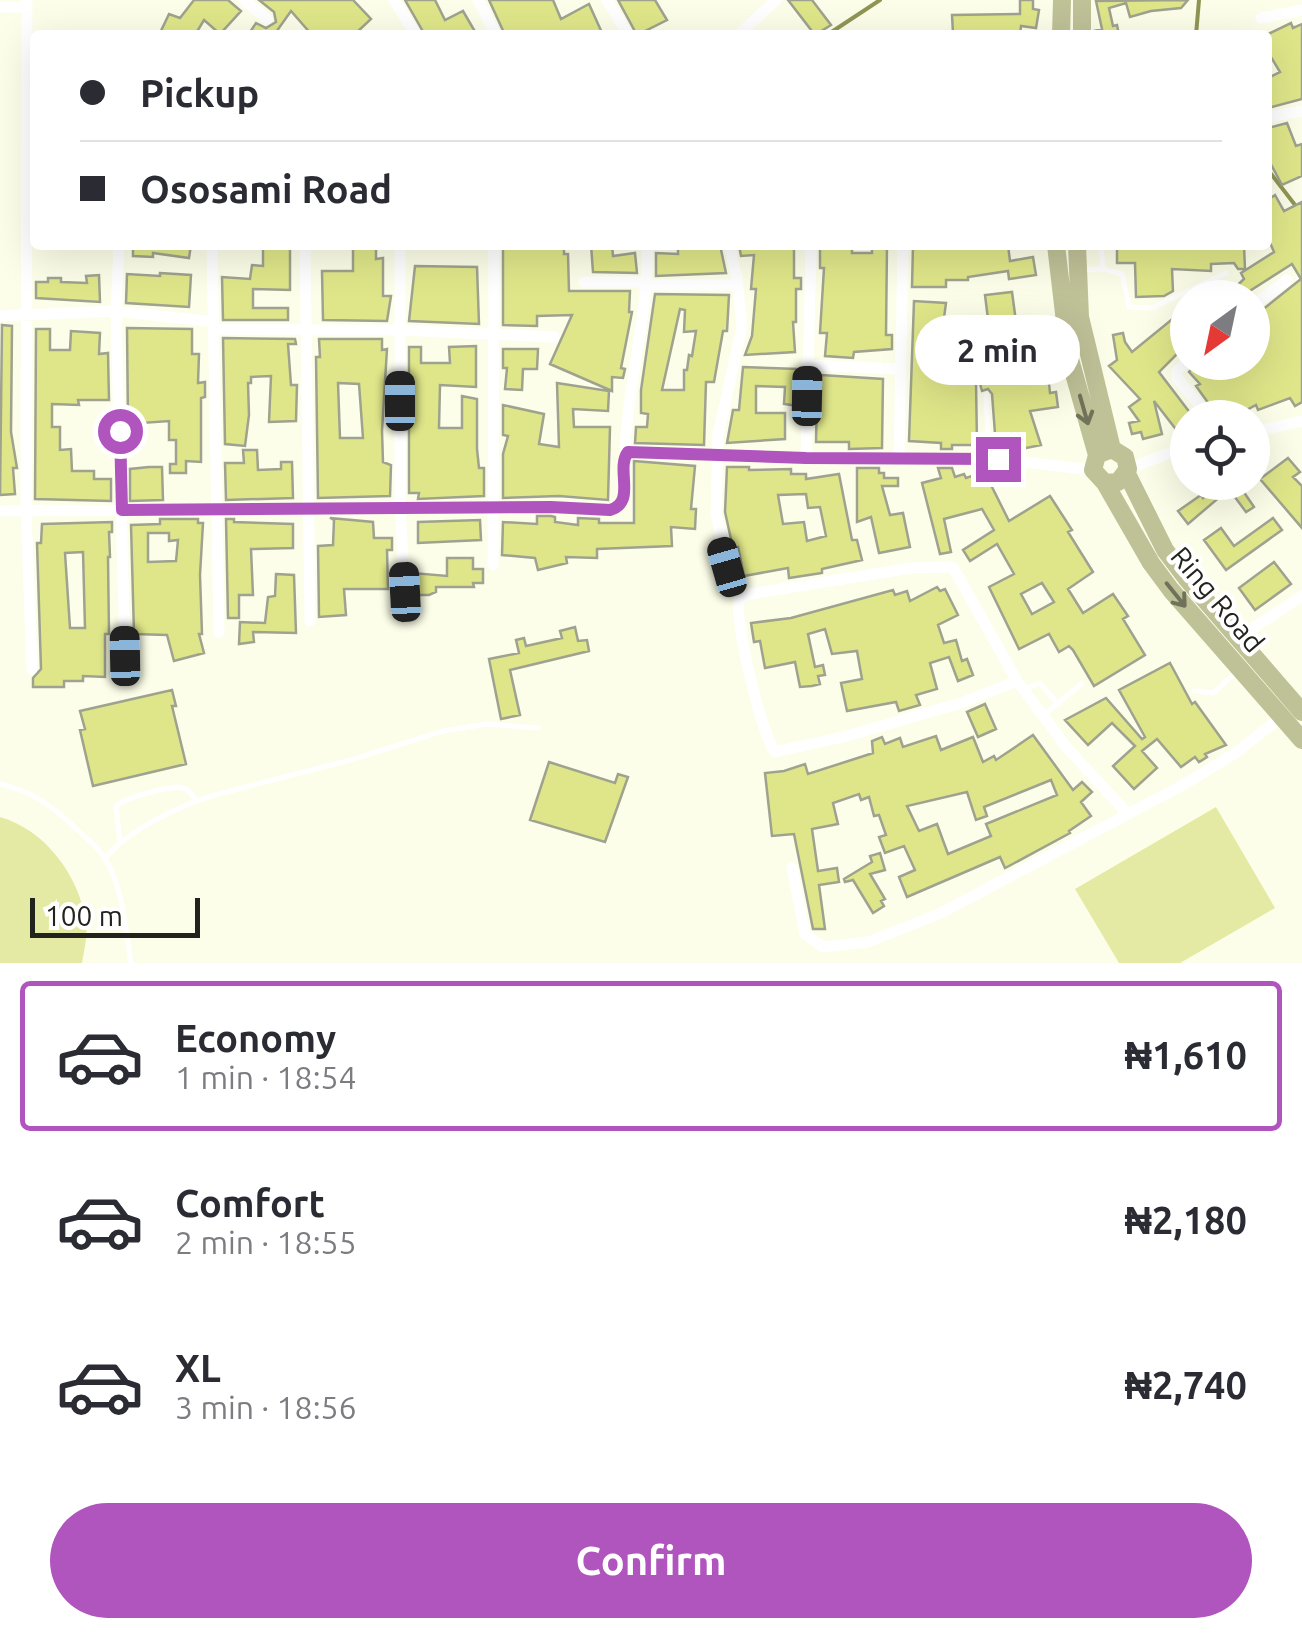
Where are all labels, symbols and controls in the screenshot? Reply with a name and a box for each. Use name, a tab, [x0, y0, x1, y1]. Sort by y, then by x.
text: Pickup	[140, 72, 259, 114]
text: Ososami Road	[140, 168, 392, 210]
north arrow	[1170, 280, 1270, 380]
map controls	[1170, 280, 1270, 500]
callout: 2 min	[916, 314, 1080, 384]
text: 2 min	[957, 332, 1038, 368]
car	[791, 366, 823, 426]
car	[385, 371, 415, 431]
one-way arrow	[1075, 393, 1094, 425]
button: locate	[1170, 400, 1270, 500]
route start	[98, 409, 143, 454]
route end	[976, 437, 1021, 482]
car	[704, 534, 750, 600]
street label: Ring Road	[1165, 540, 1271, 658]
car	[388, 561, 422, 623]
one-way arrow	[1165, 581, 1187, 607]
car	[109, 626, 141, 686]
scale bar	[30, 893, 200, 938]
text: 100 m	[45, 900, 123, 931]
icon: car	[55, 1011, 145, 1101]
text: Economy	[175, 1017, 336, 1059]
text: ₦1,610	[1124, 1034, 1247, 1076]
text: 1 min · 18:54	[175, 1059, 357, 1095]
icon: car	[55, 1176, 145, 1266]
text: Comfort	[175, 1182, 325, 1224]
text: ₦2,180	[1124, 1199, 1247, 1241]
text: 2 min · 18:55	[175, 1224, 357, 1260]
icon: car	[55, 1341, 145, 1431]
text: XL	[175, 1347, 221, 1389]
text: ₦2,740	[1124, 1364, 1247, 1406]
text: 3 min · 18:56	[175, 1389, 357, 1425]
button: Confirm	[50, 1503, 1252, 1618]

